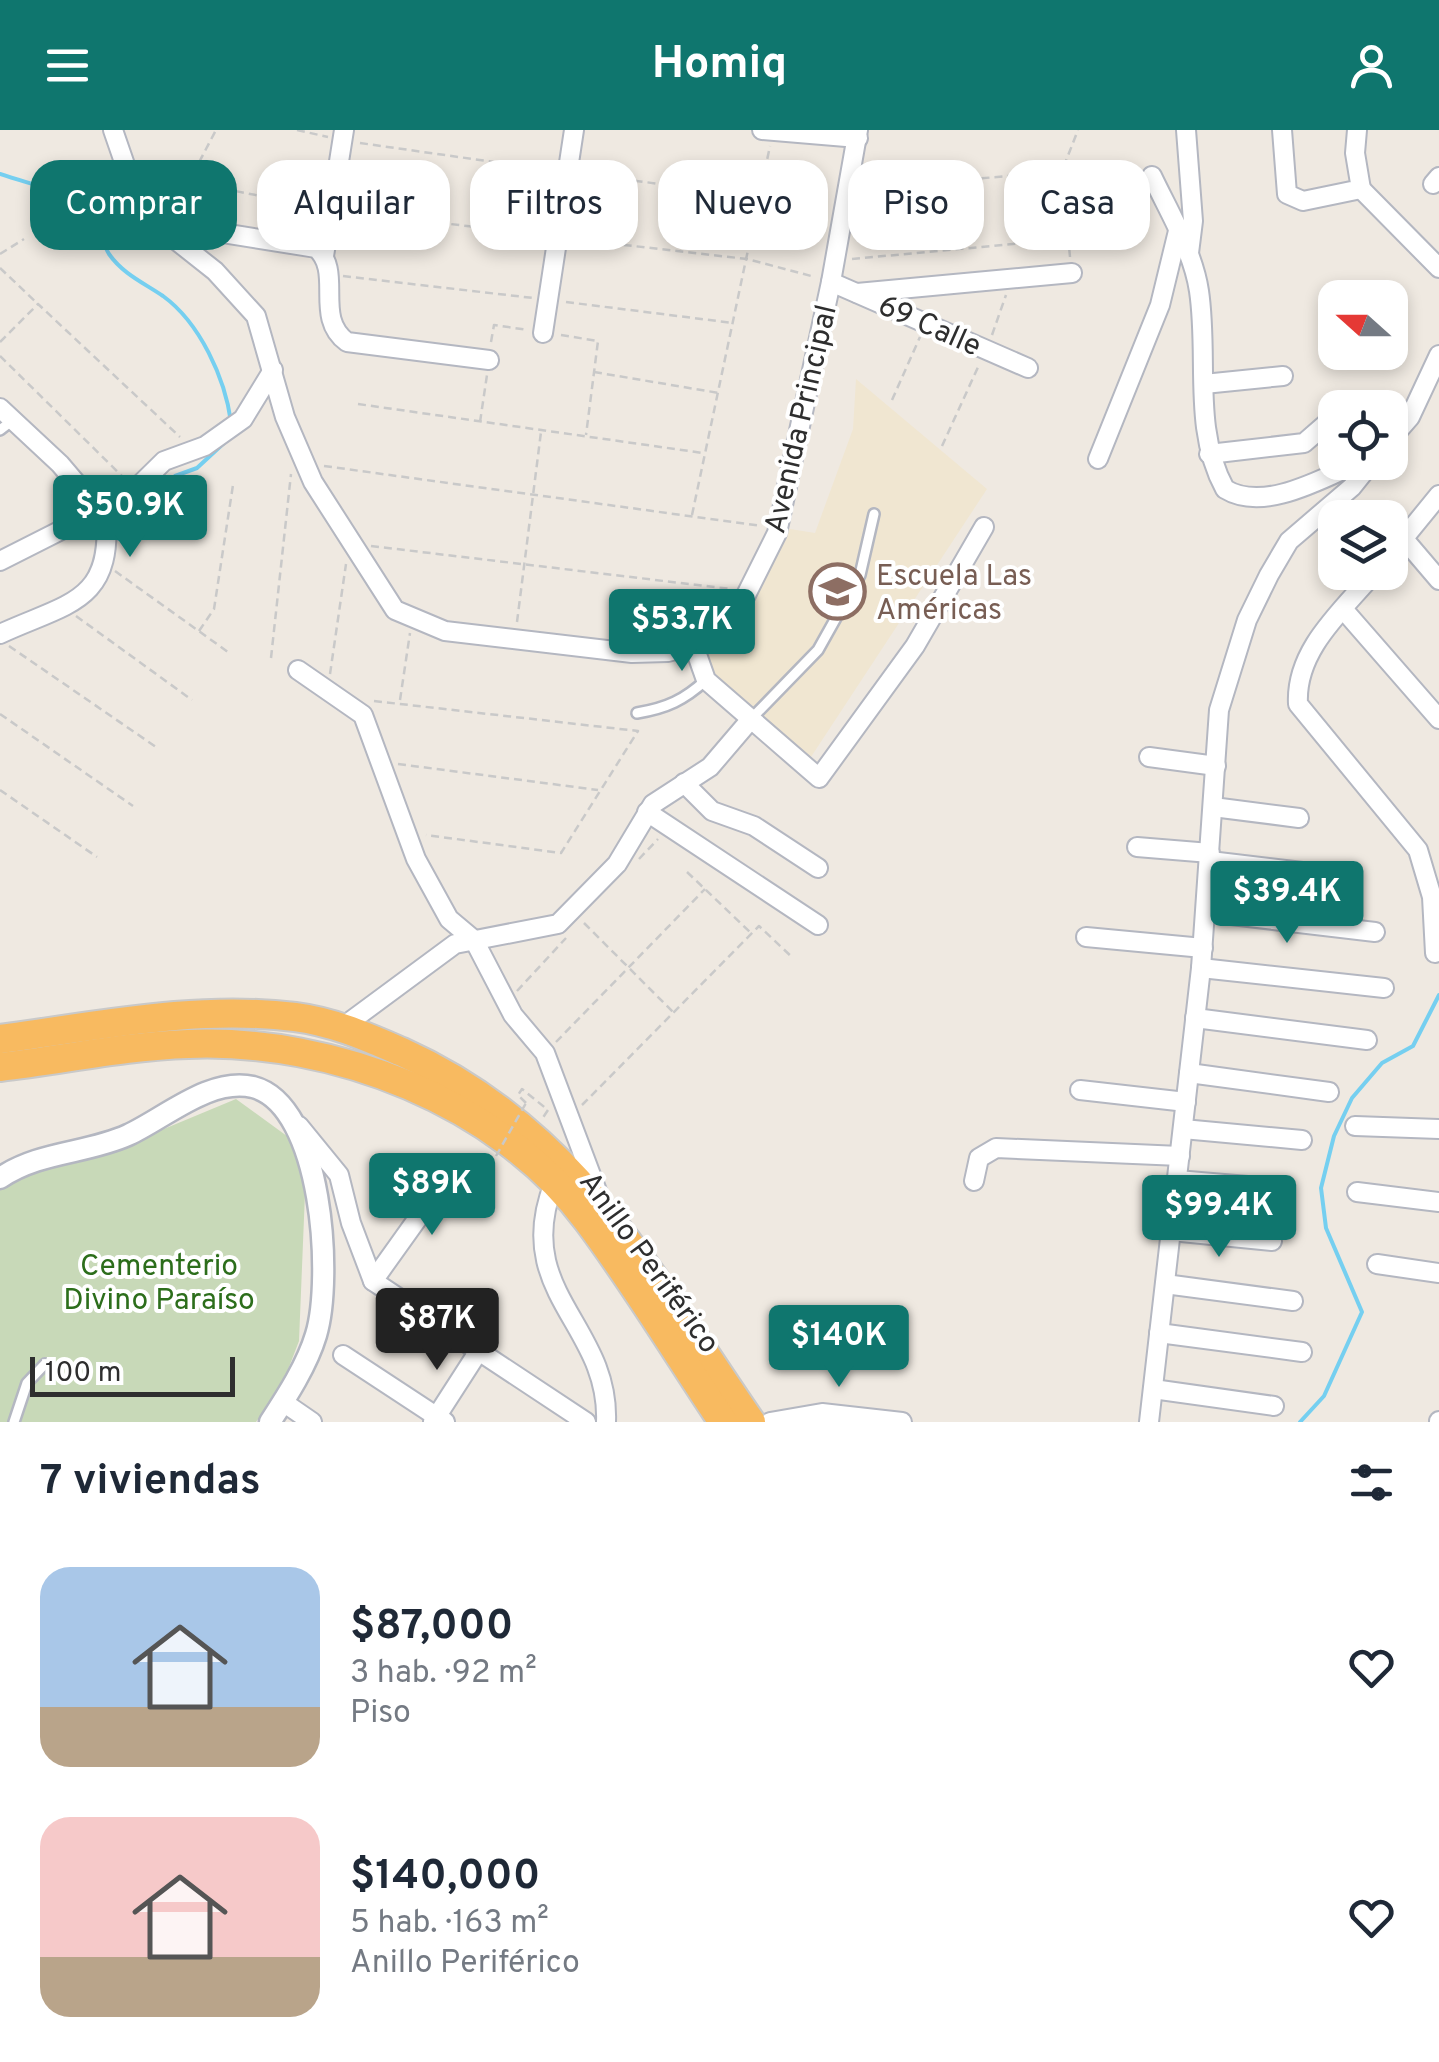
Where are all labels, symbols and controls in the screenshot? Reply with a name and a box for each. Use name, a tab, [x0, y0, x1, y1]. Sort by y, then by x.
text: Homiq	[652, 37, 787, 94]
icon: menu	[40, 38, 95, 93]
icon: person	[1344, 38, 1399, 93]
chip: Comprar	[30, 160, 237, 250]
chip: Alquilar	[257, 160, 450, 250]
chip: Filtros	[470, 160, 638, 250]
chip: Nuevo	[658, 160, 828, 250]
chip: Piso	[848, 160, 984, 250]
chip: Casa	[1004, 160, 1150, 250]
north arrow	[1318, 280, 1408, 370]
map controls	[1318, 280, 1408, 590]
street label: 69 Calle	[872, 288, 986, 366]
street label: Avenida Principal	[758, 302, 847, 538]
button: locate	[1318, 390, 1408, 480]
pin: $50.9K	[49, 475, 211, 560]
text: $50.9K	[75, 487, 185, 527]
button: layers	[1318, 500, 1408, 590]
place label: Escuela Las Américas	[876, 559, 1032, 630]
school or university icon: Escuela Las Américas	[807, 562, 867, 622]
pin: $53.7K	[601, 589, 763, 674]
text: $53.7K	[631, 601, 733, 641]
pin: $39.4K	[1206, 861, 1368, 946]
text: $39.4K	[1232, 873, 1342, 913]
pin: $89K	[373, 1153, 491, 1238]
text: $89K	[391, 1165, 473, 1205]
street label: Anillo Periférico	[570, 1165, 726, 1362]
pin: $99.4K	[1138, 1175, 1300, 1260]
text: $99.4K	[1164, 1187, 1274, 1227]
park label: Cementerio Divino Paraíso	[63, 1249, 255, 1320]
pin: $87K	[378, 1288, 496, 1373]
text: $87K	[398, 1300, 476, 1340]
pin: $140K	[769, 1305, 909, 1390]
text: $140K	[791, 1317, 887, 1357]
scale bar	[30, 1352, 235, 1396]
text: 100 m	[45, 1356, 121, 1392]
icon: filters	[1344, 1455, 1399, 1510]
text: 7 viviendas	[40, 1456, 261, 1509]
text: $87,000	[350, 1601, 513, 1654]
icon: home	[120, 1607, 240, 1727]
icon: heart	[1344, 1640, 1399, 1695]
text: 3 hab. · 92 m²	[350, 1654, 537, 1694]
text: Piso	[350, 1694, 411, 1734]
text: $140,000	[350, 1851, 540, 1904]
icon: home	[120, 1857, 240, 1977]
icon: heart	[1344, 1890, 1399, 1945]
text: 5 hab. · 163 m²	[350, 1904, 549, 1944]
text: Anillo Periférico	[350, 1944, 580, 1984]

